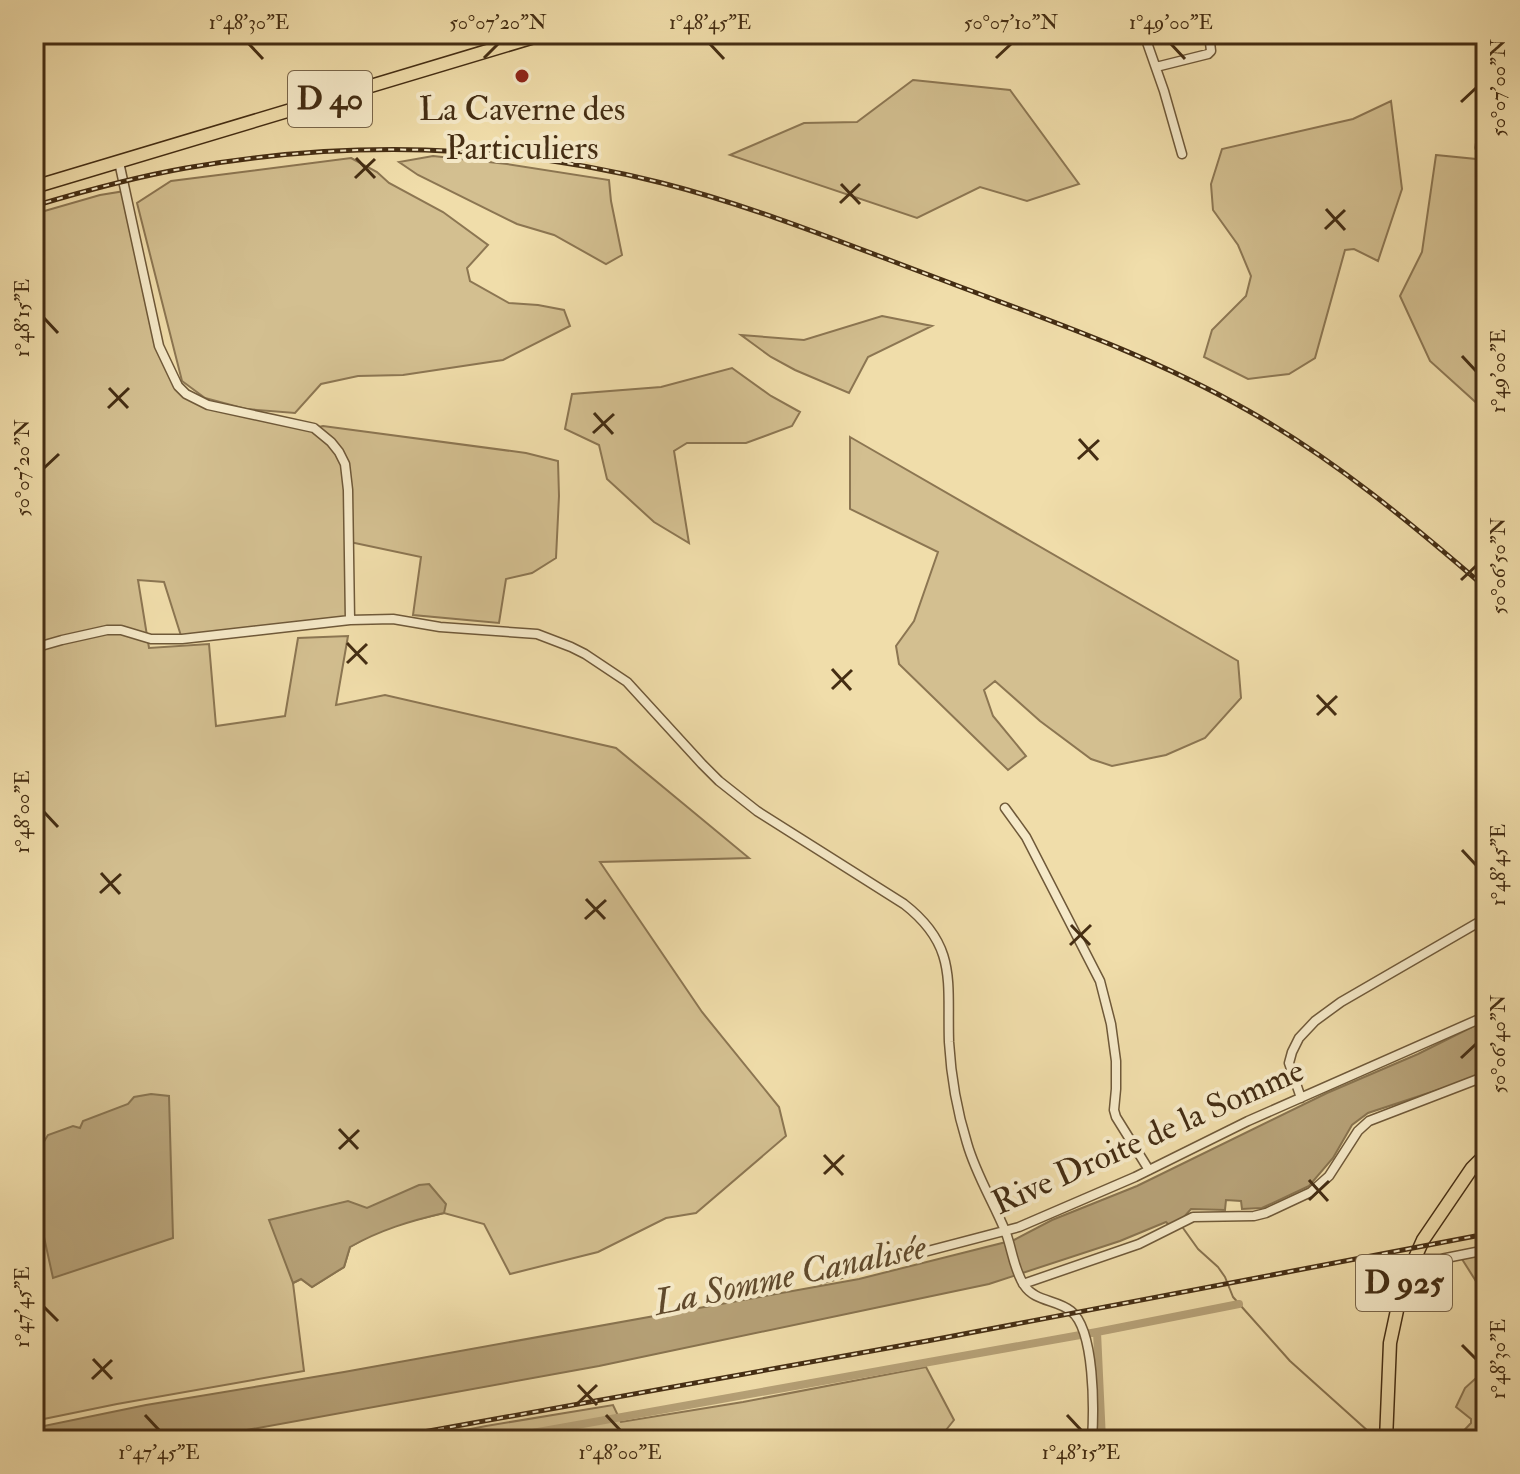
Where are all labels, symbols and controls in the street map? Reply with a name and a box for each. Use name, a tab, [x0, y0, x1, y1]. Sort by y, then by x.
text: 1°48'30"E	[209, 10, 289, 35]
text: 50°07'20"N	[449, 10, 547, 35]
text: 1°48'45"E	[669, 10, 751, 35]
text: 50°07'10"N	[964, 10, 1058, 35]
text: 1°49'00"E	[1129, 10, 1213, 35]
text: 50°07'00"N	[1486, 39, 1511, 137]
marker: La Caverne des Particuliers	[513, 67, 531, 85]
road number: D 40	[288, 71, 372, 127]
place label: La Caverne des Particuliers	[419, 88, 625, 170]
text: 1°48'15"E	[10, 279, 35, 357]
text: 1°49'00"E	[1486, 329, 1511, 413]
text: 50°07'20"N	[10, 419, 35, 517]
text: 50°06'50"N	[1486, 517, 1511, 614]
text: 1°48'00"E	[10, 770, 35, 854]
text: 1°48'45"E	[1486, 824, 1511, 906]
text: 50°06'40"N	[1486, 994, 1511, 1094]
street label: Rive Droite de la Somme	[985, 1049, 1311, 1225]
water label: La Somme Canalisée	[648, 1224, 931, 1326]
road number: D 925	[1356, 1255, 1452, 1311]
text: 1°47'45"E	[10, 1266, 35, 1348]
text: 1°48'30"E	[1486, 1319, 1511, 1399]
text: 1°47'45"E	[118, 1440, 200, 1465]
text: 1°48'00"E	[578, 1440, 662, 1465]
text: 1°48'15"E	[1042, 1440, 1120, 1465]

